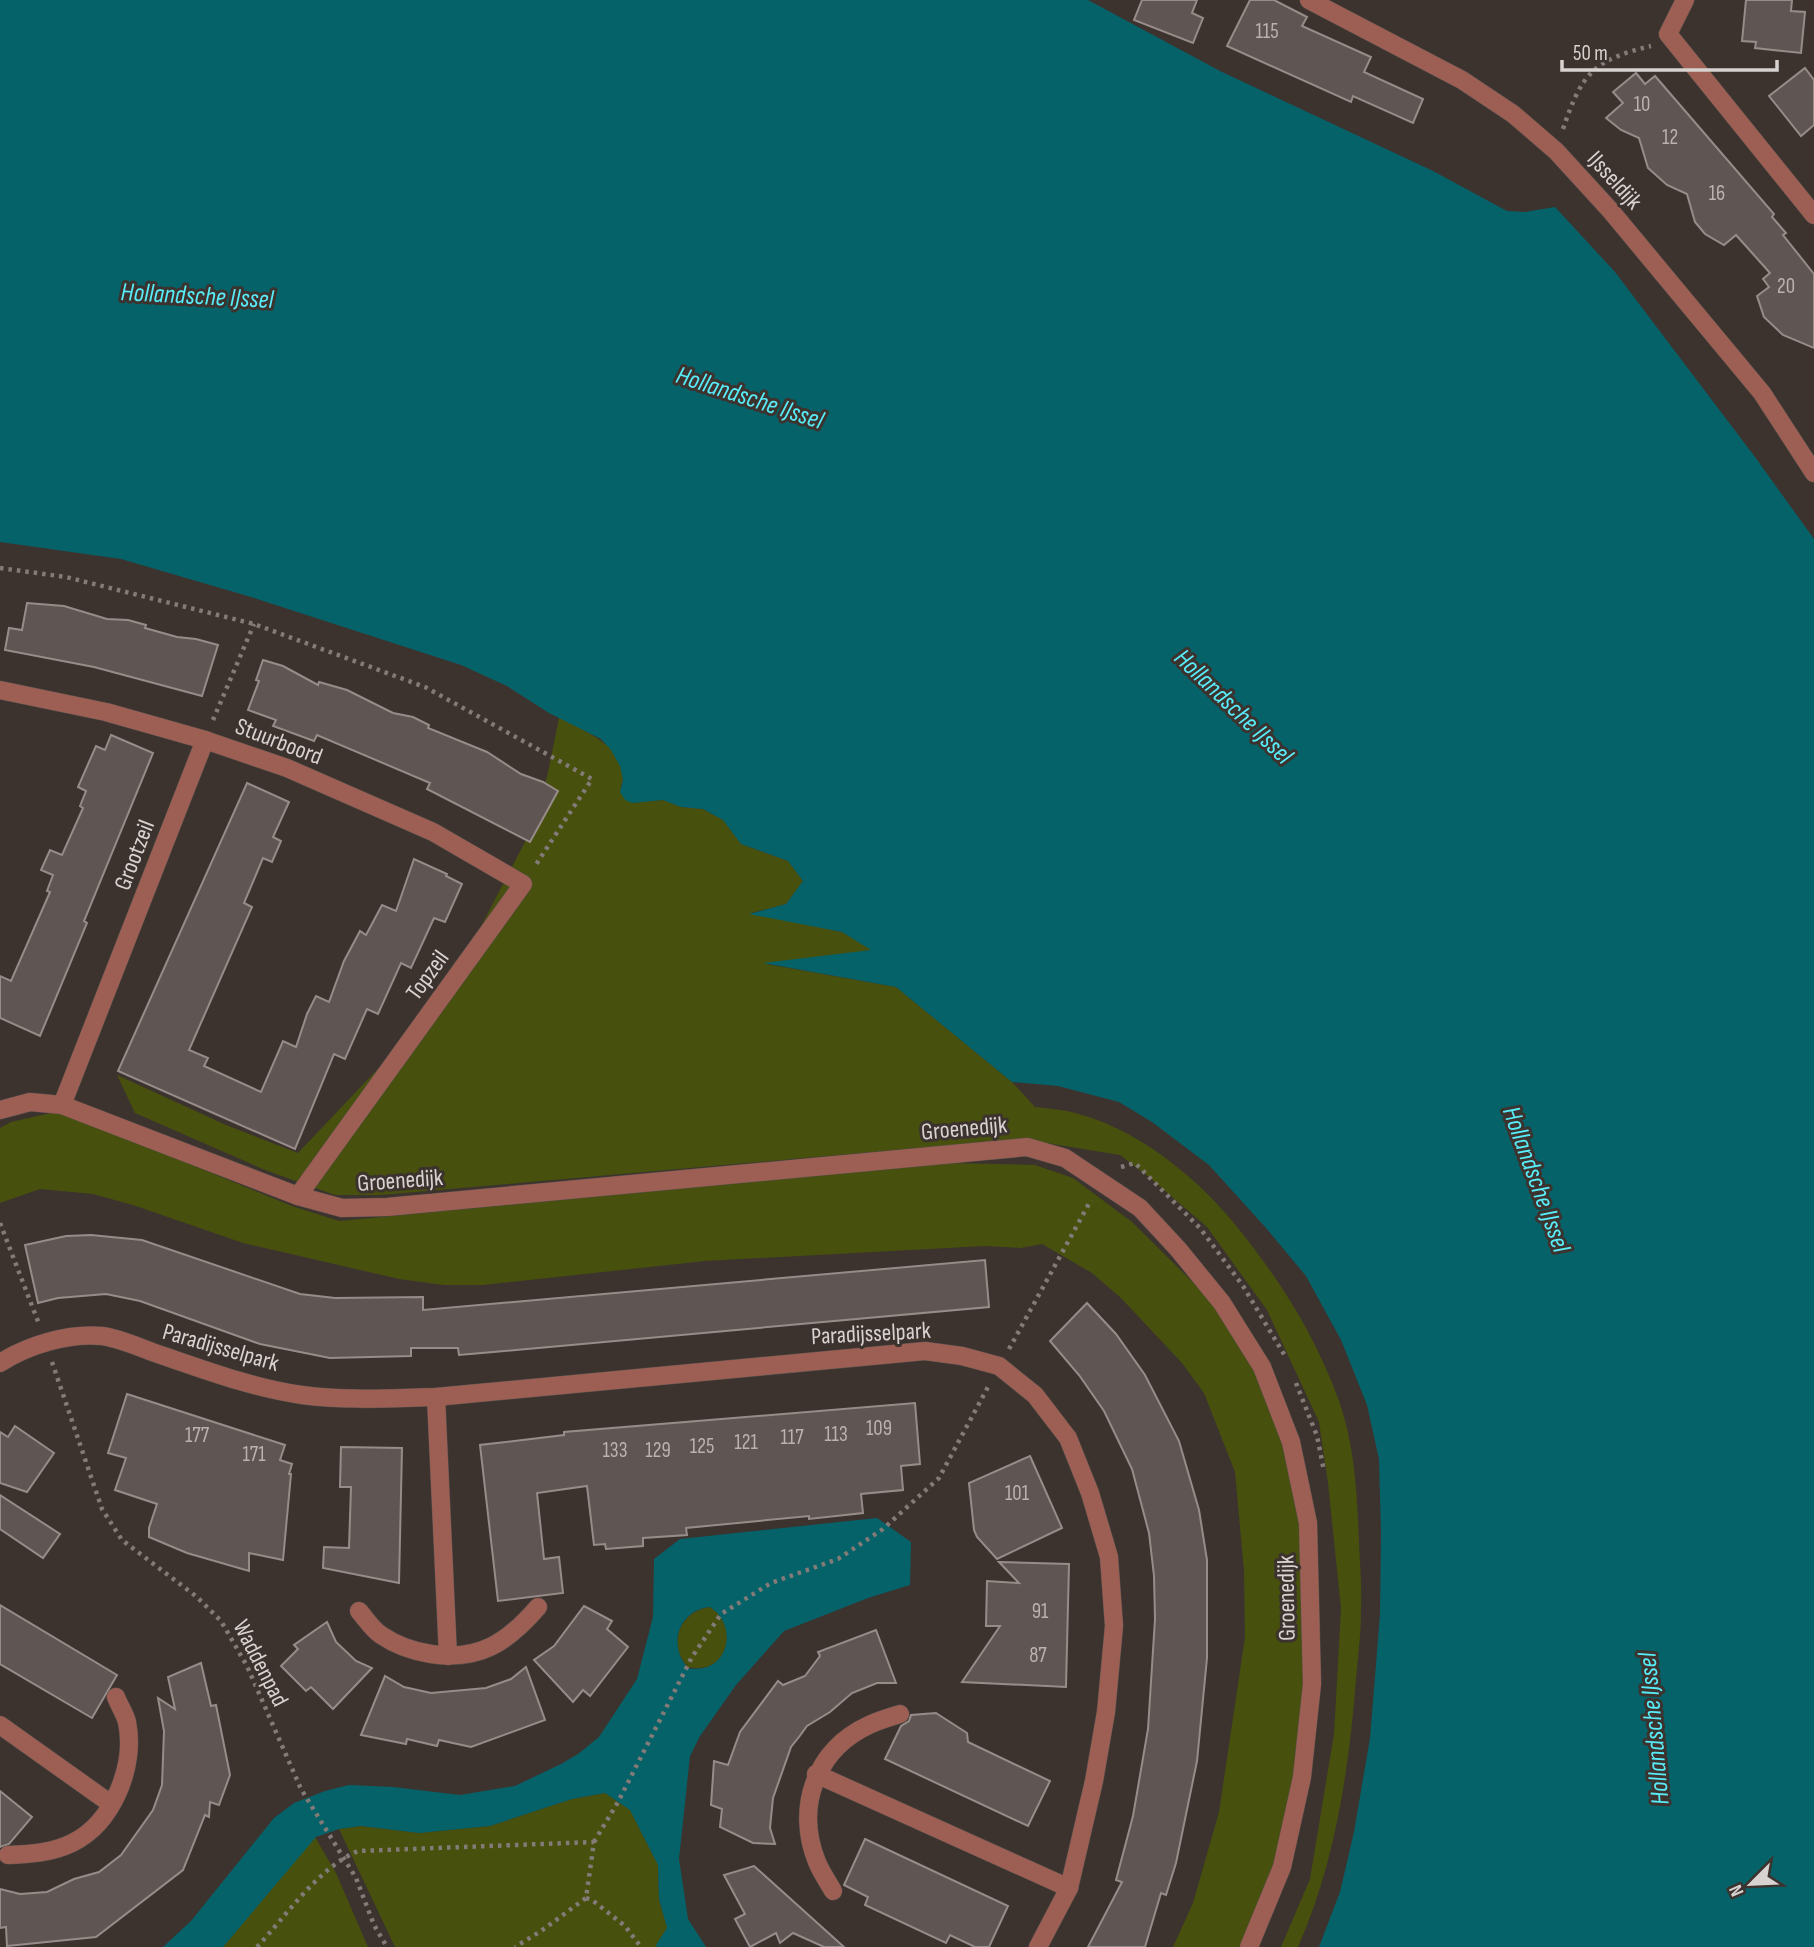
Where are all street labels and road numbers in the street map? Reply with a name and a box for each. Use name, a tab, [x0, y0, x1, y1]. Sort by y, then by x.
street label: IJsseldijk	[1581, 145, 1648, 216]
street label: Stuurboord	[231, 712, 326, 771]
street label: Grootzeil	[108, 816, 161, 894]
street label: Topzeil	[400, 945, 455, 1006]
street label: Groenedijk	[920, 1110, 1008, 1147]
street label: Groenedijk	[356, 1163, 444, 1198]
street label: Paradijsselpark	[810, 1316, 932, 1351]
street label: Paradijsselpark	[159, 1317, 282, 1378]
street label: Groenedijk	[1271, 1555, 1302, 1641]
street label: Waddenpad	[226, 1615, 295, 1711]

